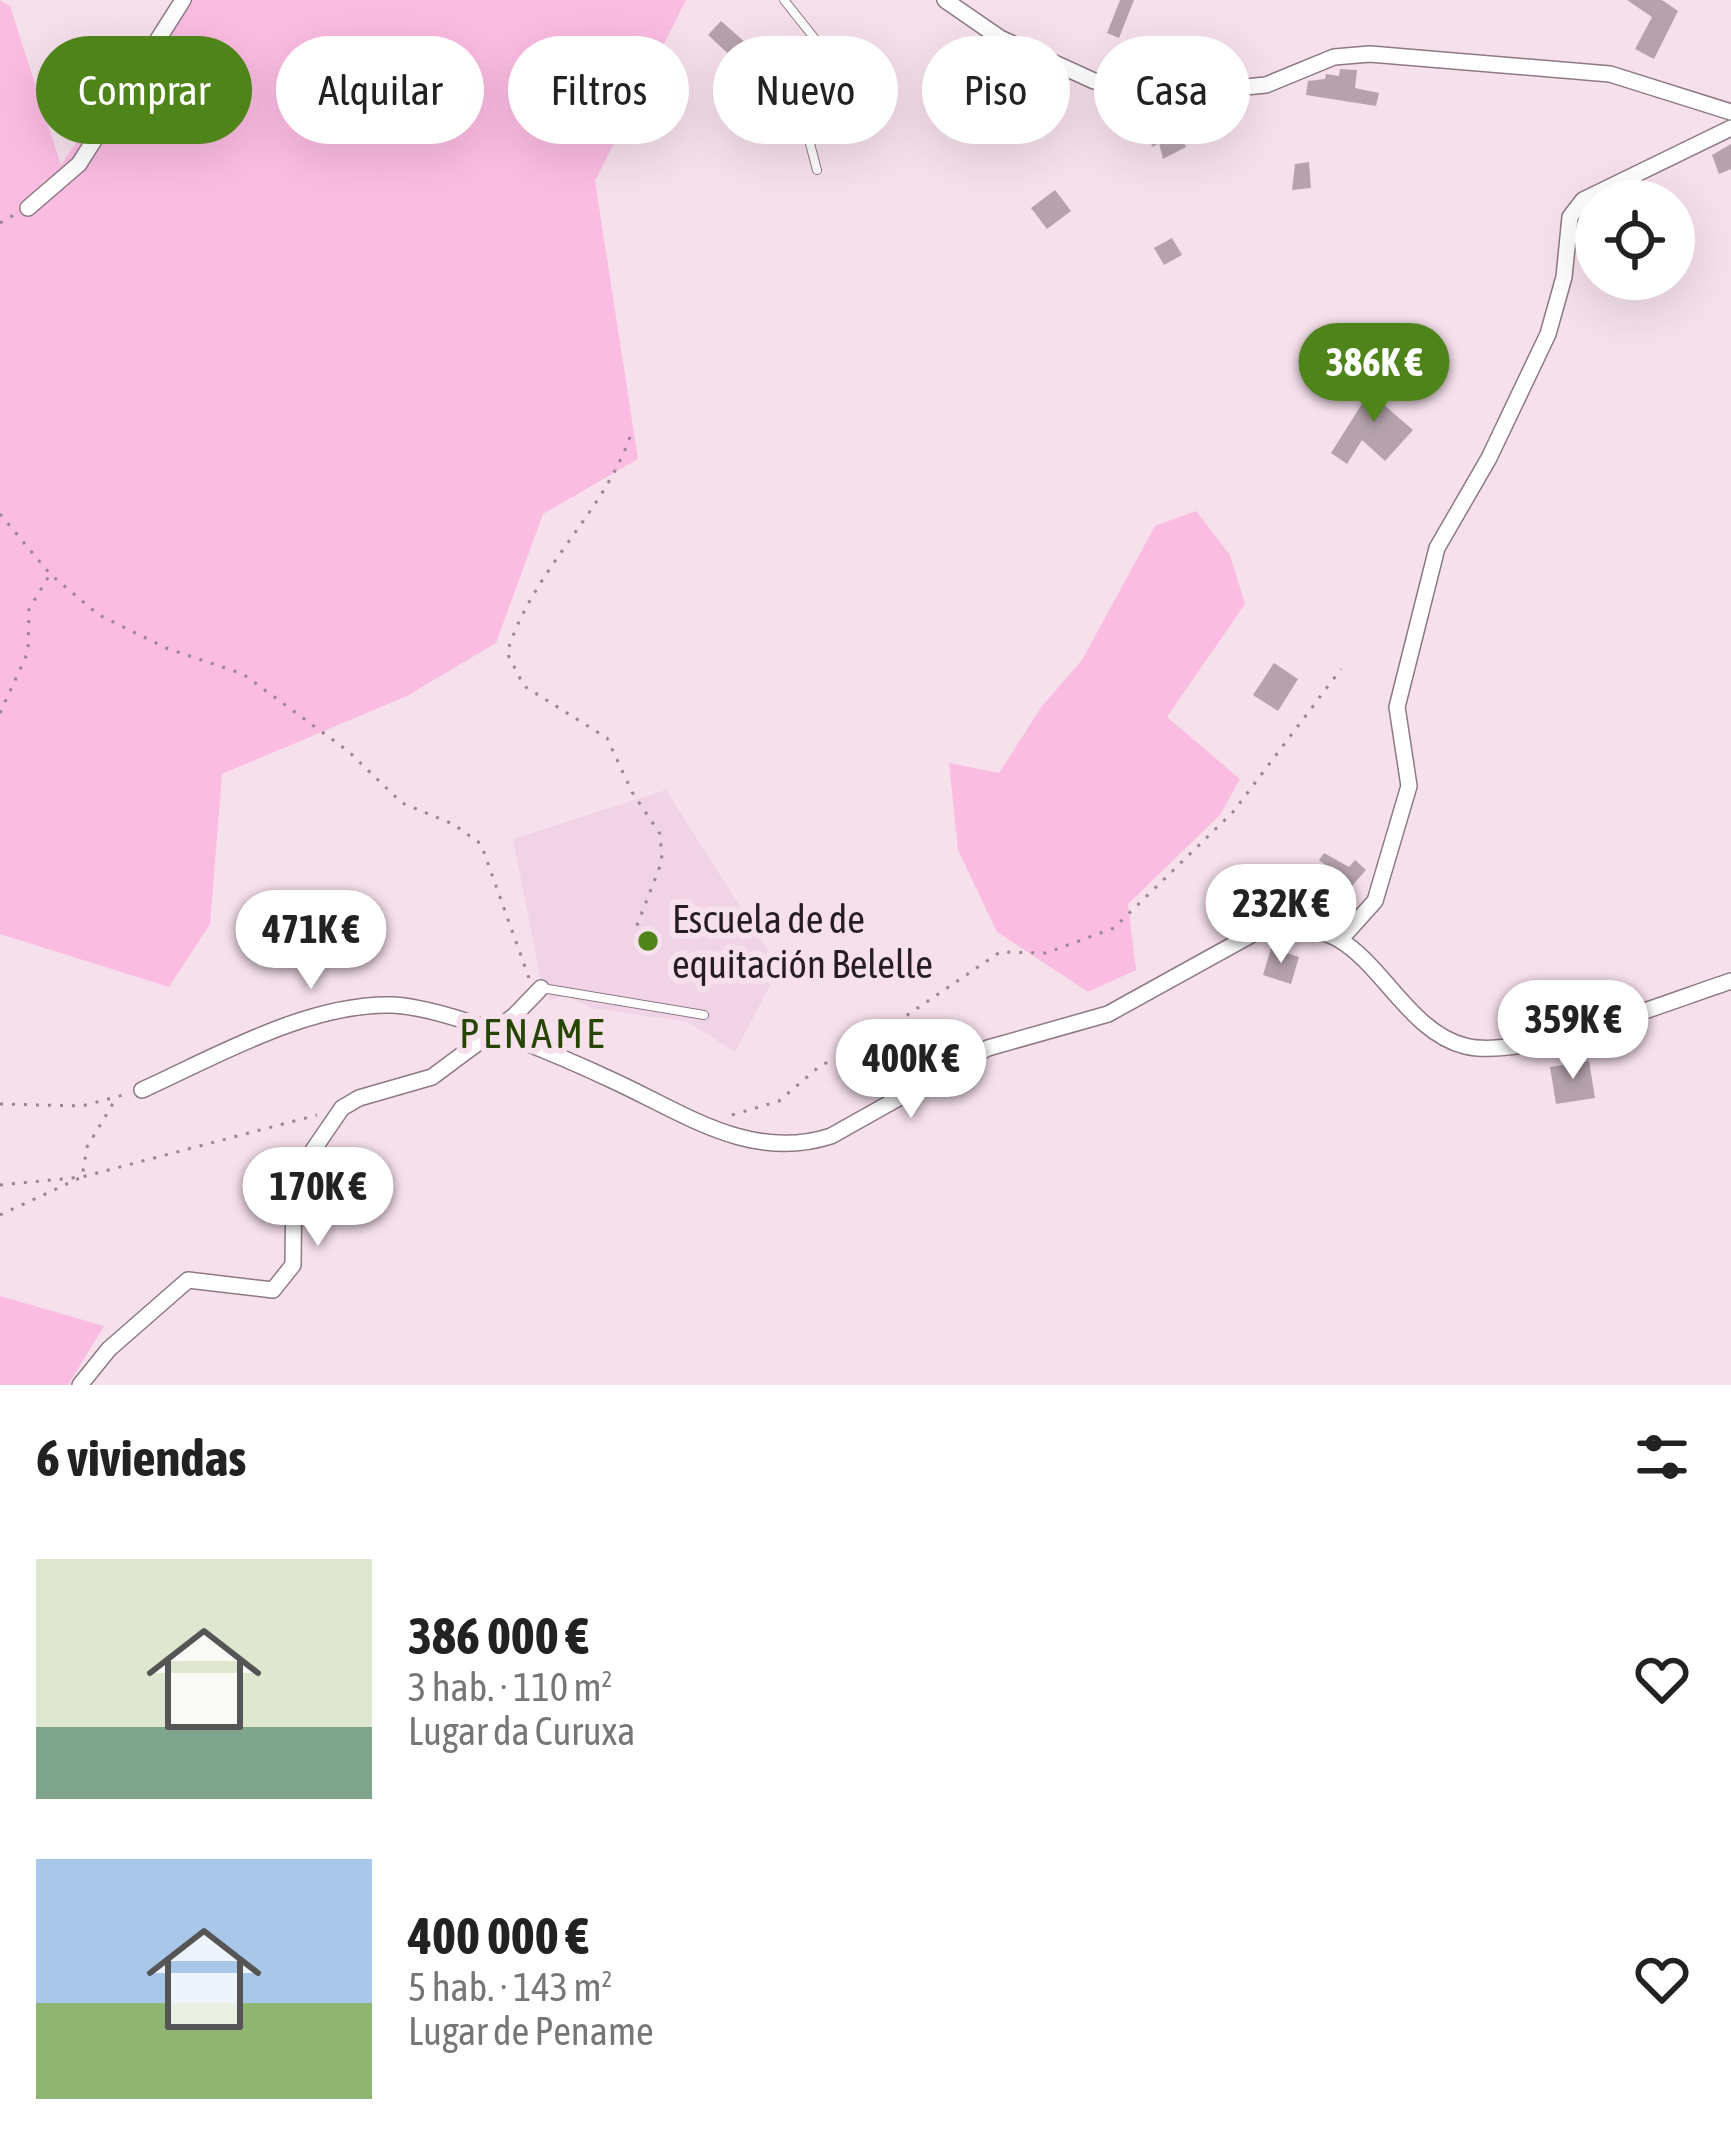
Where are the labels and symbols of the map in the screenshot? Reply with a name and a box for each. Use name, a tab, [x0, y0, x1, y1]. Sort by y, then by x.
pin: 386K €	[1276, 323, 1472, 425]
pin: 232K €	[1183, 864, 1379, 966]
pin: 471K €	[213, 890, 409, 992]
place label: Escuela de de equitación Belelle	[672, 897, 933, 986]
marker: Escuela de de equitación Belelle	[635, 928, 661, 954]
pin: 359K €	[1475, 980, 1671, 1082]
district label: PENAME	[459, 1009, 607, 1057]
pin: 400K €	[813, 1019, 1009, 1121]
pin: 170K €	[220, 1147, 416, 1249]

